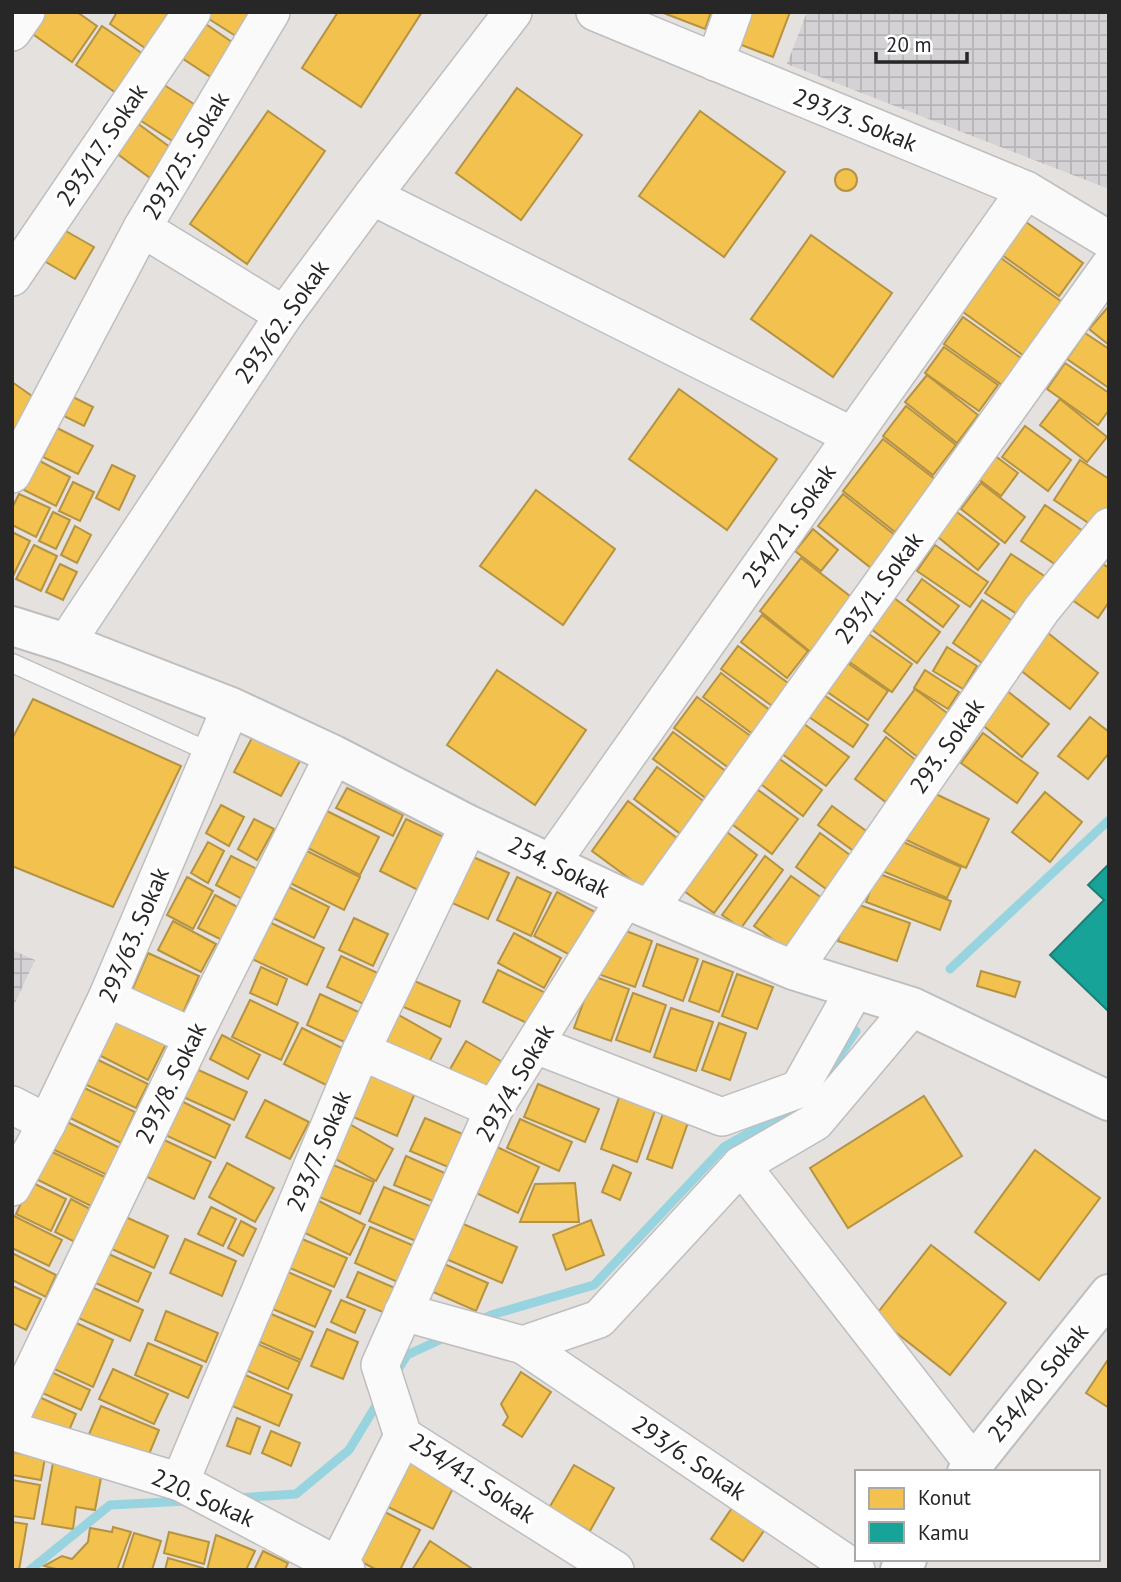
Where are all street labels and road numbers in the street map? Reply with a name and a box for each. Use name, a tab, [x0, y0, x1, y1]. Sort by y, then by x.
street label: 293/17. Sokak	[49, 77, 154, 212]
street label: 293/3. Sokak	[789, 81, 922, 159]
street label: 293/25. Sokak	[135, 86, 236, 225]
street label: 293/62. Sokak	[228, 253, 336, 390]
street label: 254/21. Sokak	[735, 457, 843, 594]
street label: 293/1. Sokak	[828, 525, 930, 650]
street label: 293. Sokak	[903, 692, 991, 799]
street label: 254. Sokak	[503, 829, 616, 905]
street label: 293/63. Sokak	[91, 862, 176, 1007]
street label: 293/8. Sokak	[128, 1017, 213, 1148]
street label: 293/4. Sokak	[468, 1018, 561, 1147]
street label: 293/7. Sokak	[279, 1085, 358, 1216]
street label: 254/40. Sokak	[980, 1317, 1095, 1448]
street label: 293/6. Sokak	[626, 1408, 753, 1507]
street label: 254/41. Sokak	[403, 1425, 542, 1530]
street label: 220. Sokak	[147, 1461, 260, 1534]

